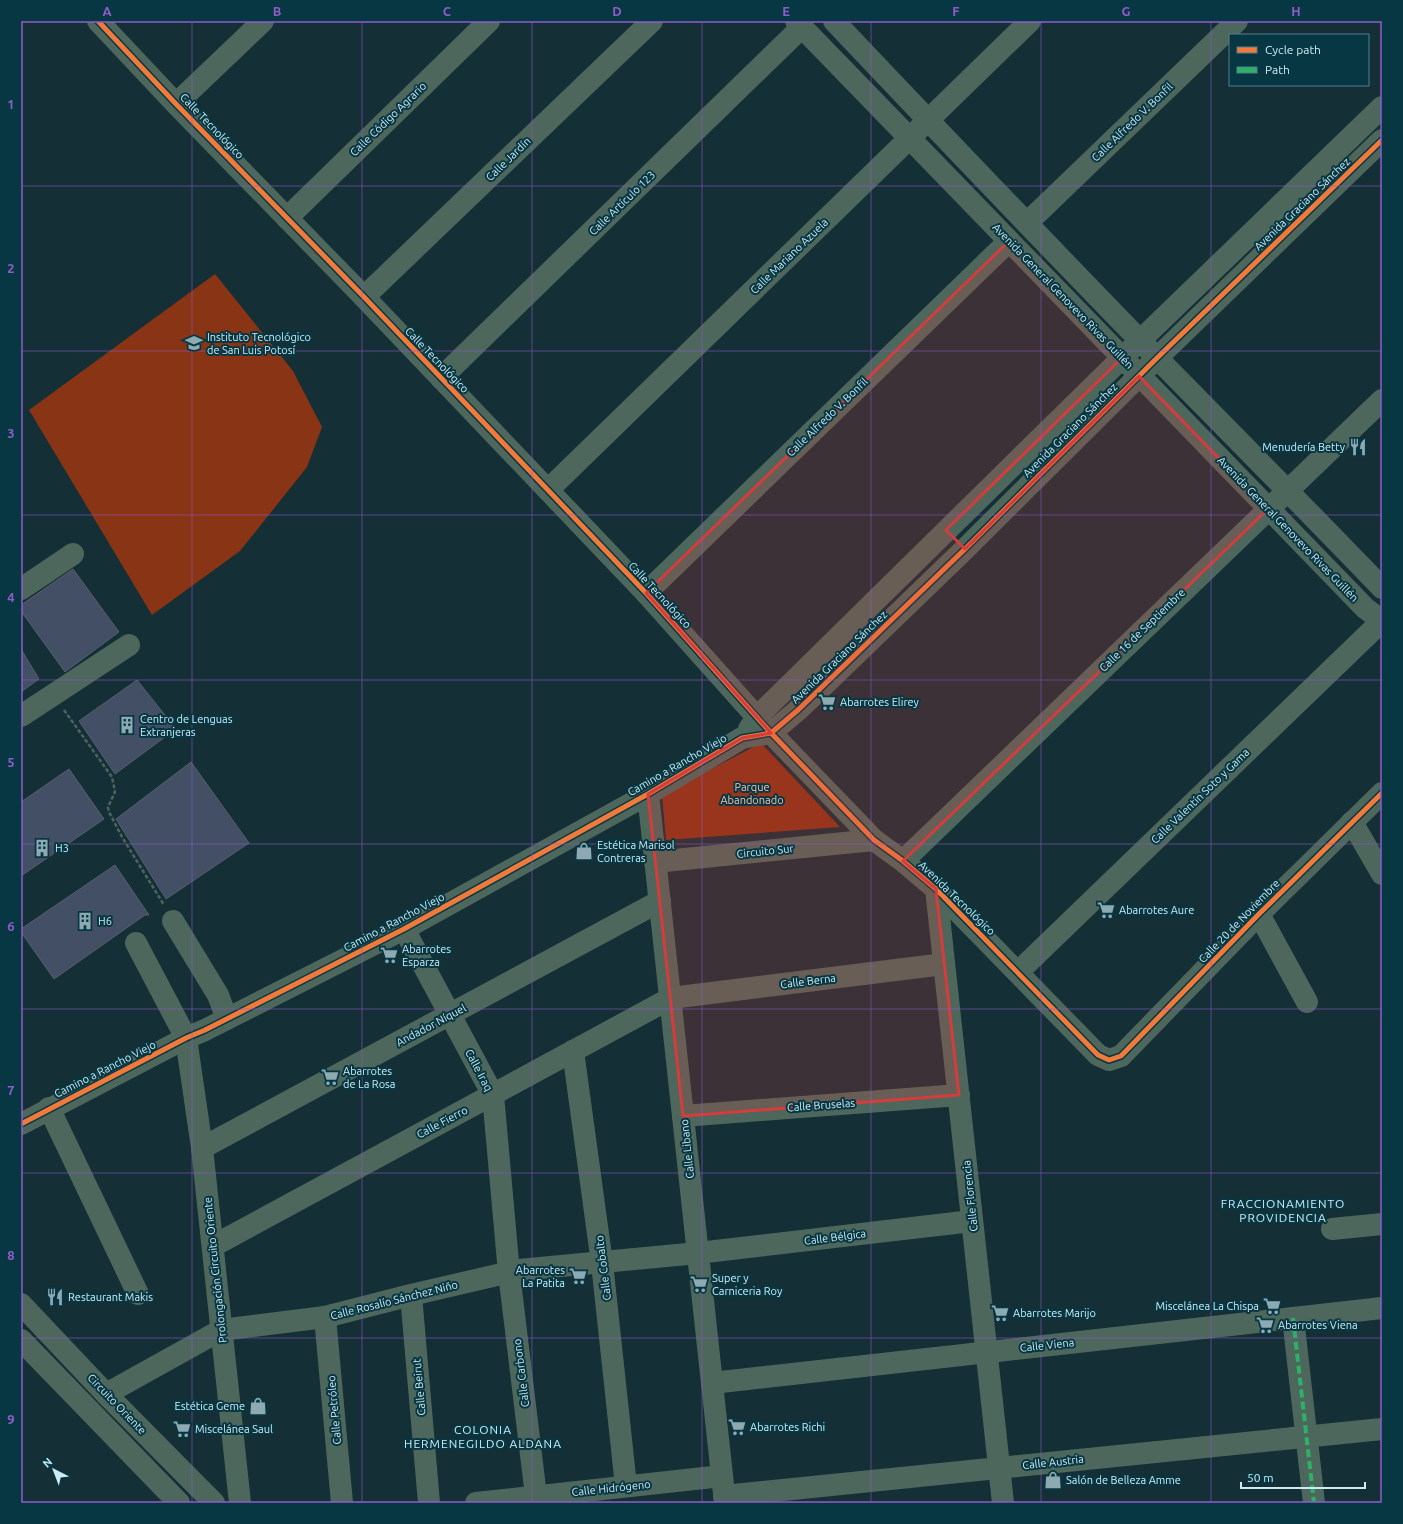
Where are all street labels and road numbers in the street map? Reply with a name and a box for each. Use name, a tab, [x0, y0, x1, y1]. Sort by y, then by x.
street label: Calle Código Agrario	[348, 80, 428, 158]
street label: Calle Alfredo V. Bonfil	[1089, 80, 1175, 164]
street label: Calle Tecnológico	[178, 91, 246, 161]
street label: Calle Jardín	[483, 135, 533, 183]
street label: Avenida Graciano Sánchez	[1252, 155, 1352, 253]
street label: Calle Artículo 123	[587, 168, 657, 238]
street label: Calle Mariano Azuela	[748, 216, 830, 296]
street label: Avenida General Genovevo Rivas Guillén	[990, 221, 1136, 371]
street label: Calle Tecnológico	[403, 325, 471, 395]
street label: Calle Alfredo V. Bonfil	[784, 375, 870, 459]
street label: Avenida Graciano Sánchez	[1020, 380, 1120, 480]
street label: Avenida General Genovevo Rivas Guillén	[1215, 454, 1361, 604]
street label: Calle Tecnológico	[626, 559, 694, 631]
street label: Calle 16 de Septiembre	[1097, 586, 1187, 674]
street label: Avenida Graciano Sánchez	[789, 608, 889, 706]
street label: Camino a Rancho Viejo	[625, 732, 729, 798]
street label: Calle Valentín Soto y Gama	[1148, 746, 1252, 846]
street label: Circuito Sur	[736, 842, 795, 860]
street label: Avenida Tecnológico	[916, 858, 998, 938]
street label: Calle 20 de Noviembre	[1196, 877, 1282, 965]
street label: Camino a Rancho Viejo	[342, 890, 446, 954]
street label: Calle Berna	[780, 972, 836, 990]
street label: Andador Níquel	[394, 1002, 468, 1048]
street label: Camino a Rancho Viejo	[52, 1038, 158, 1100]
street label: Calle Iraq	[463, 1047, 495, 1093]
street label: Calle Bruselas	[786, 1097, 856, 1113]
street label: Calle Fierro	[414, 1104, 470, 1140]
street label: Calle Libano	[678, 1119, 696, 1179]
street label: Calle Florencia	[960, 1160, 980, 1232]
street label: Prolongación Circuito Oriente	[201, 1196, 229, 1344]
street label: Calle Bélgica	[803, 1227, 867, 1247]
street label: Calle Cobalto	[593, 1235, 613, 1301]
street label: Calle Rosalío Sánchez Niño	[329, 1278, 459, 1322]
street label: Calle Viena	[1019, 1336, 1075, 1354]
street label: Calle Carbono	[511, 1338, 531, 1408]
street label: Calle Beirut	[410, 1357, 427, 1416]
street label: Circuito Oriente	[85, 1371, 149, 1437]
street label: Calle Petróleo	[325, 1375, 343, 1445]
street label: Calle Austria	[1022, 1453, 1084, 1471]
street label: Calle Hidrógeno	[571, 1478, 651, 1498]

